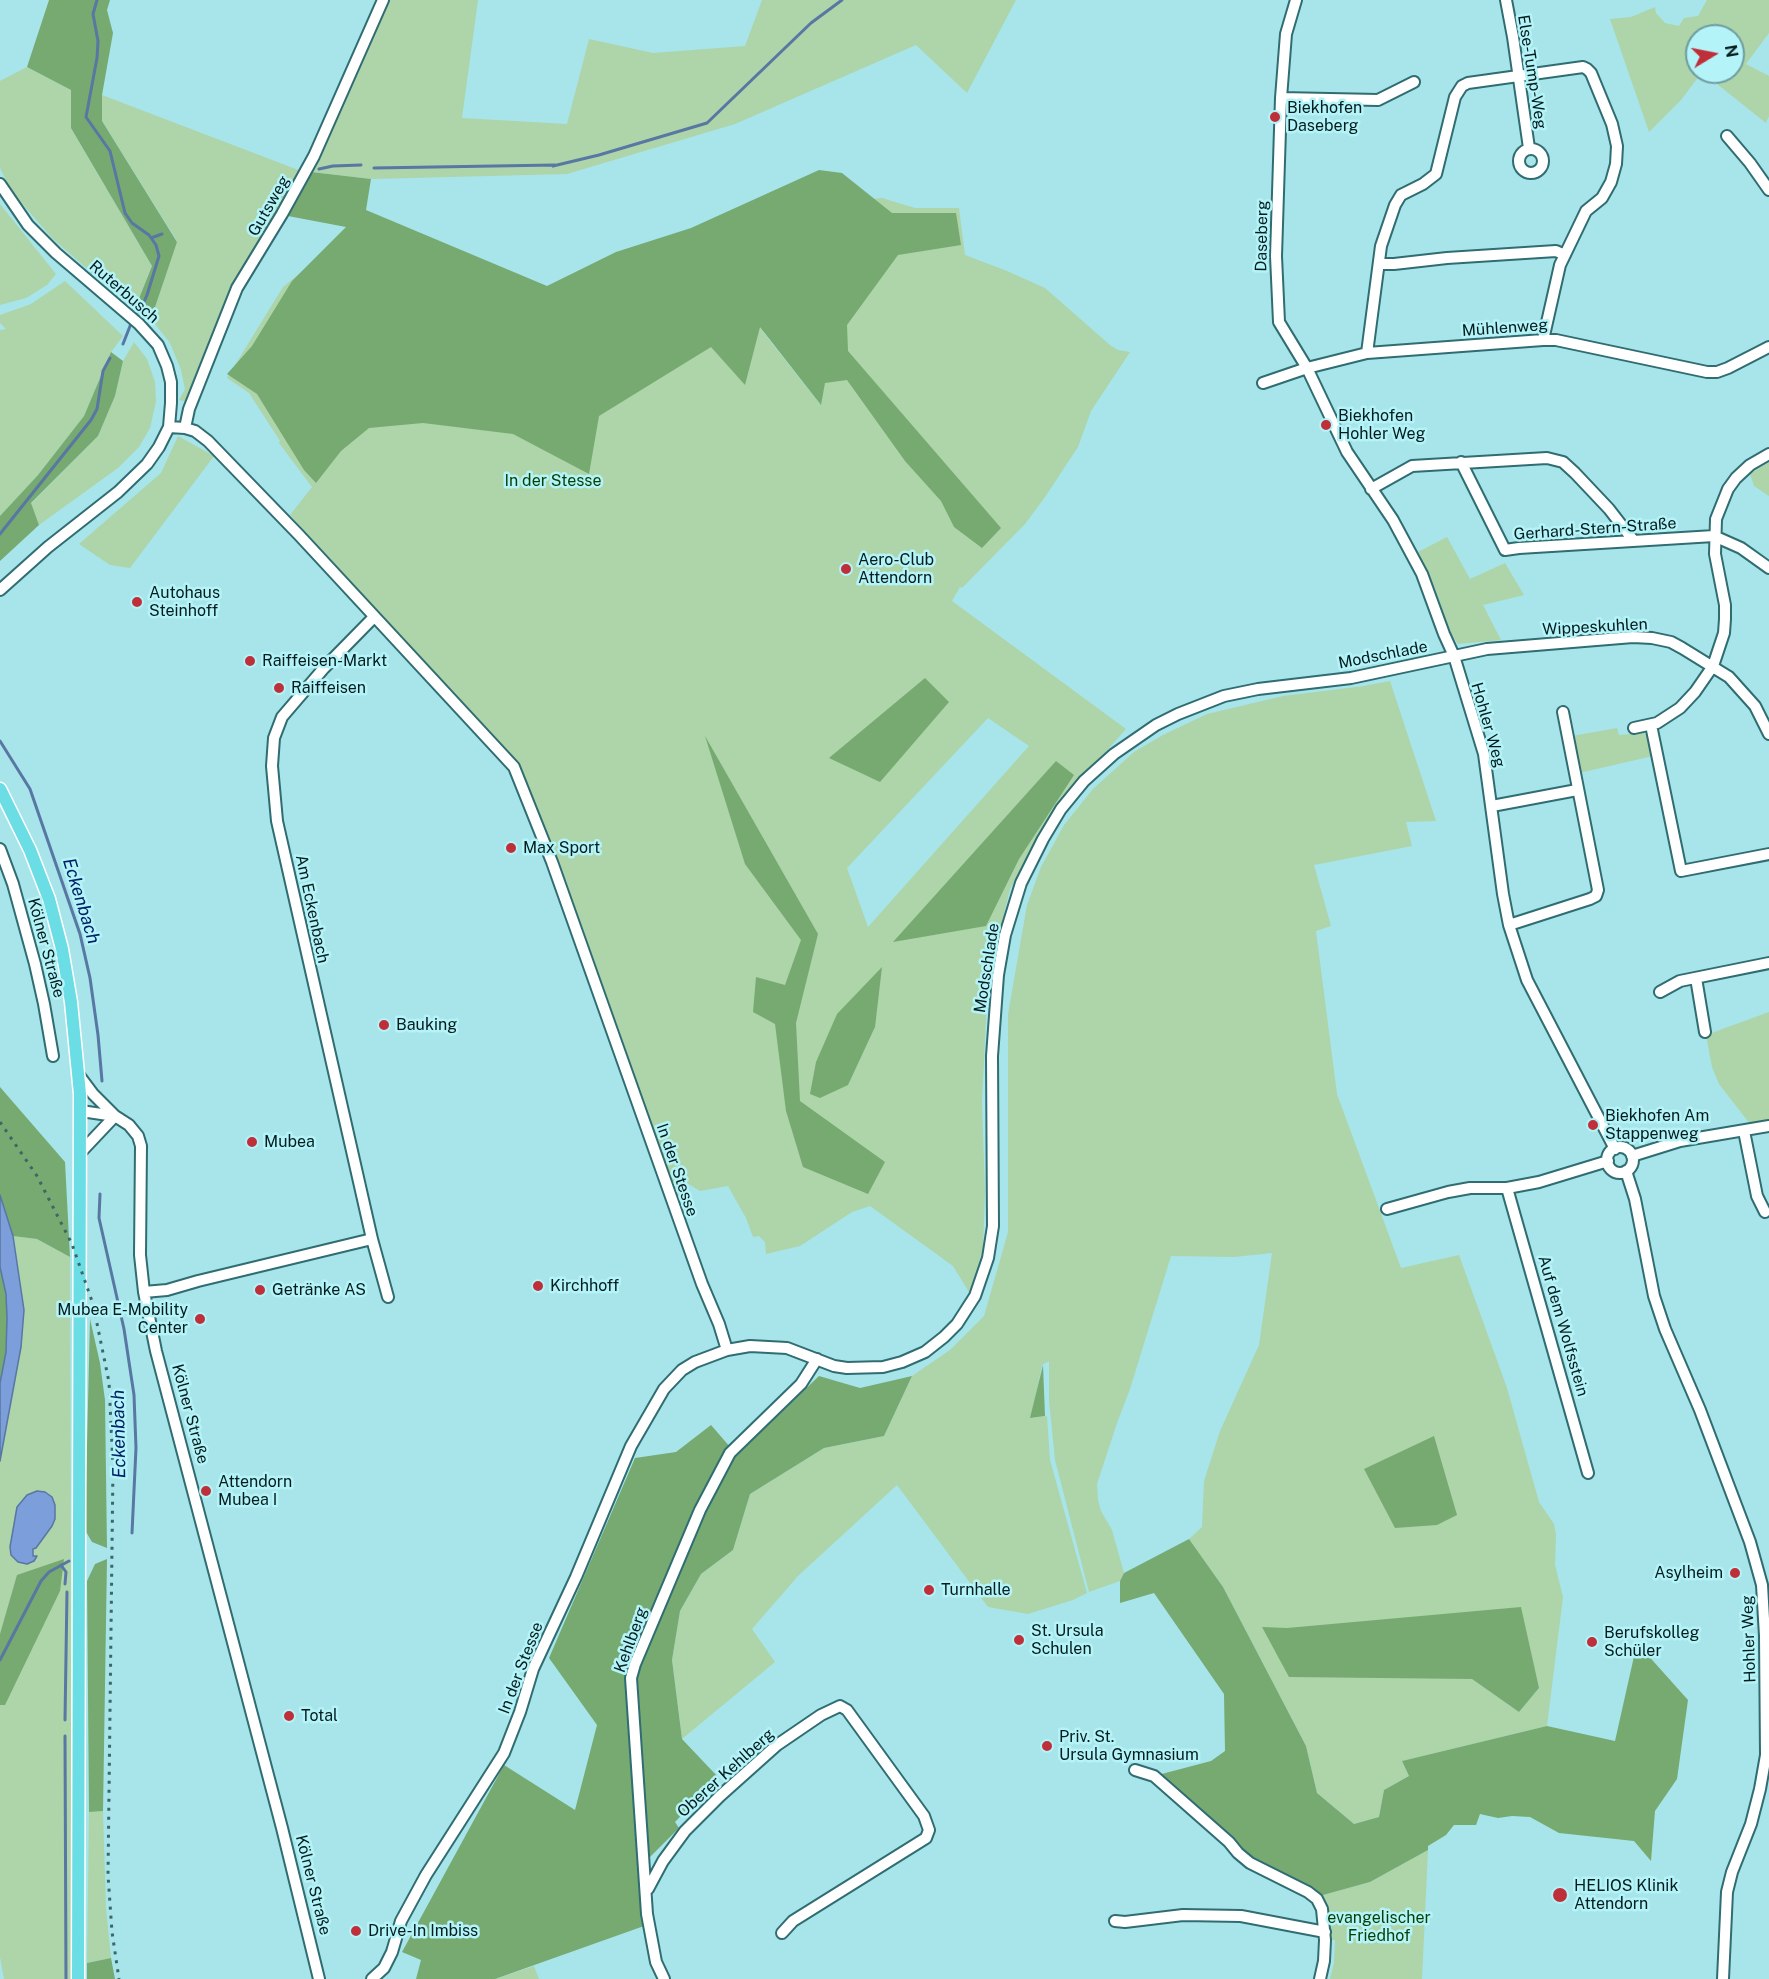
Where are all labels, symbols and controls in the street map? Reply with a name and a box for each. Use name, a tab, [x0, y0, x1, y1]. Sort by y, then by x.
street label: Else-Tump-Weg	[1513, 14, 1551, 130]
north arrow	[1685, 24, 1745, 84]
text: N	[1721, 43, 1742, 59]
place label: Biekhofen Daseberg	[1287, 98, 1362, 136]
marker: Biekhofen Daseberg	[1268, 110, 1282, 124]
street label: Gutsweg	[244, 172, 294, 240]
street label: Daseberg	[1252, 200, 1272, 272]
street label: Ruterbusch	[85, 257, 163, 327]
street label: Mühlenweg	[1461, 315, 1549, 341]
place label: Biekhofen Hohler Weg	[1338, 406, 1426, 444]
marker: Biekhofen Hohler Weg	[1319, 418, 1333, 432]
park label: In der Stesse	[504, 471, 602, 491]
street label: Gerhard-Stern-Straße	[1513, 514, 1677, 544]
place label: Aero-Club Attendorn	[858, 550, 934, 588]
marker: Aero-Club Attendorn	[839, 562, 853, 576]
place label: Autohaus Steinhoff	[149, 583, 220, 621]
marker: Autohaus Steinhoff	[130, 595, 144, 609]
street label: Wippeskuhlen	[1542, 615, 1648, 639]
street label: Modschlade	[1337, 637, 1429, 673]
place label: Raiffeisen-Markt	[262, 651, 387, 671]
marker: Raiffeisen-Markt	[243, 654, 257, 668]
place label: Raiffeisen	[291, 678, 366, 698]
street label: Hohler Weg	[1467, 680, 1509, 770]
marker: Raiffeisen	[272, 681, 286, 695]
place label: Max Sport	[523, 838, 600, 858]
marker: Max Sport	[504, 841, 518, 855]
street label: Am Eckenbach	[291, 853, 333, 965]
water label: Eckenbach	[58, 856, 104, 946]
street label: Kölner Straße	[23, 896, 69, 1000]
street label: Modschlade	[970, 922, 1004, 1014]
place label: Bauking	[396, 1015, 457, 1035]
marker: Bauking	[377, 1018, 391, 1032]
place label: Biekhofen Am Stappenweg	[1605, 1106, 1709, 1144]
marker: Biekhofen Am Stappenweg	[1586, 1118, 1600, 1132]
street label: In der Stesse	[652, 1121, 702, 1219]
place label: Mubea	[264, 1132, 315, 1152]
marker: Mubea	[245, 1135, 259, 1149]
street label: Auf dem Wolfsstein	[1534, 1253, 1592, 1399]
place label: Kirchhoff	[550, 1276, 619, 1296]
marker: Kirchhoff	[531, 1279, 545, 1293]
place label: Getränke AS	[272, 1280, 366, 1300]
marker: Getränke AS	[253, 1283, 267, 1297]
place label: Mubea E-Mobility Center	[57, 1300, 188, 1338]
marker: Mubea E-Mobility Center	[193, 1312, 207, 1326]
street label: Kölner Straße	[167, 1362, 213, 1466]
water label: Eckenbach	[107, 1390, 131, 1478]
place label: Attendorn Mubea I	[218, 1472, 292, 1510]
marker: Attendorn Mubea I	[199, 1484, 213, 1498]
place label: Asylheim	[1654, 1563, 1723, 1583]
marker: Asylheim	[1728, 1566, 1742, 1580]
place label: Turnhalle	[941, 1580, 1011, 1600]
marker: Turnhalle	[922, 1583, 936, 1597]
street label: Hohler Weg	[1738, 1595, 1760, 1683]
street label: Kehlberg	[610, 1605, 652, 1675]
street label: In der Stesse	[495, 1619, 547, 1717]
place label: St. Ursula Schulen	[1031, 1621, 1104, 1659]
place label: Berufskolleg Schüler	[1604, 1623, 1699, 1661]
marker: St. Ursula Schulen	[1012, 1633, 1026, 1647]
marker: Berufskolleg Schüler	[1585, 1635, 1599, 1649]
place label: Total	[301, 1706, 338, 1726]
marker: Total	[282, 1709, 296, 1723]
street label: Oberer Kehlberg	[674, 1724, 778, 1822]
place label: Priv. St. Ursula Gymnasium	[1059, 1727, 1199, 1765]
marker: Priv. St. Ursula Gymnasium	[1040, 1739, 1054, 1753]
street label: Kölner Straße	[291, 1833, 335, 1937]
place label: HELIOS Klinik Attendorn	[1574, 1876, 1678, 1914]
marker: HELIOS Klinik Attendorn	[1551, 1886, 1569, 1904]
park label: evangelischer Friedhof	[1327, 1908, 1431, 1946]
place label: Drive-In Imbiss	[368, 1921, 478, 1941]
marker: Drive-In Imbiss	[349, 1924, 363, 1938]

